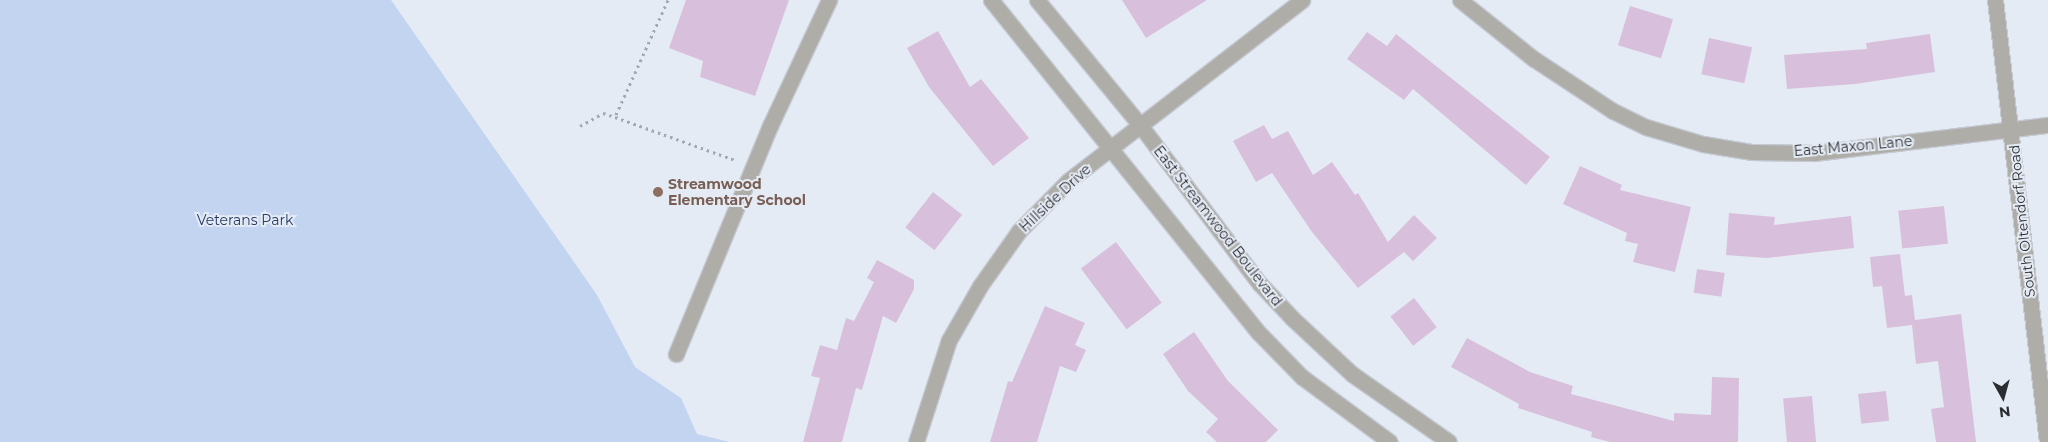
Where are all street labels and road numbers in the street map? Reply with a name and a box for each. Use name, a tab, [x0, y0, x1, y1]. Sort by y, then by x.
street label: East Maxon Lane	[1793, 132, 1913, 160]
street label: East Streamwood Boulevard	[1150, 143, 1286, 309]
street label: South Oltendorf Road	[2006, 144, 2038, 298]
street label: Hillside Drive	[1016, 161, 1094, 235]

